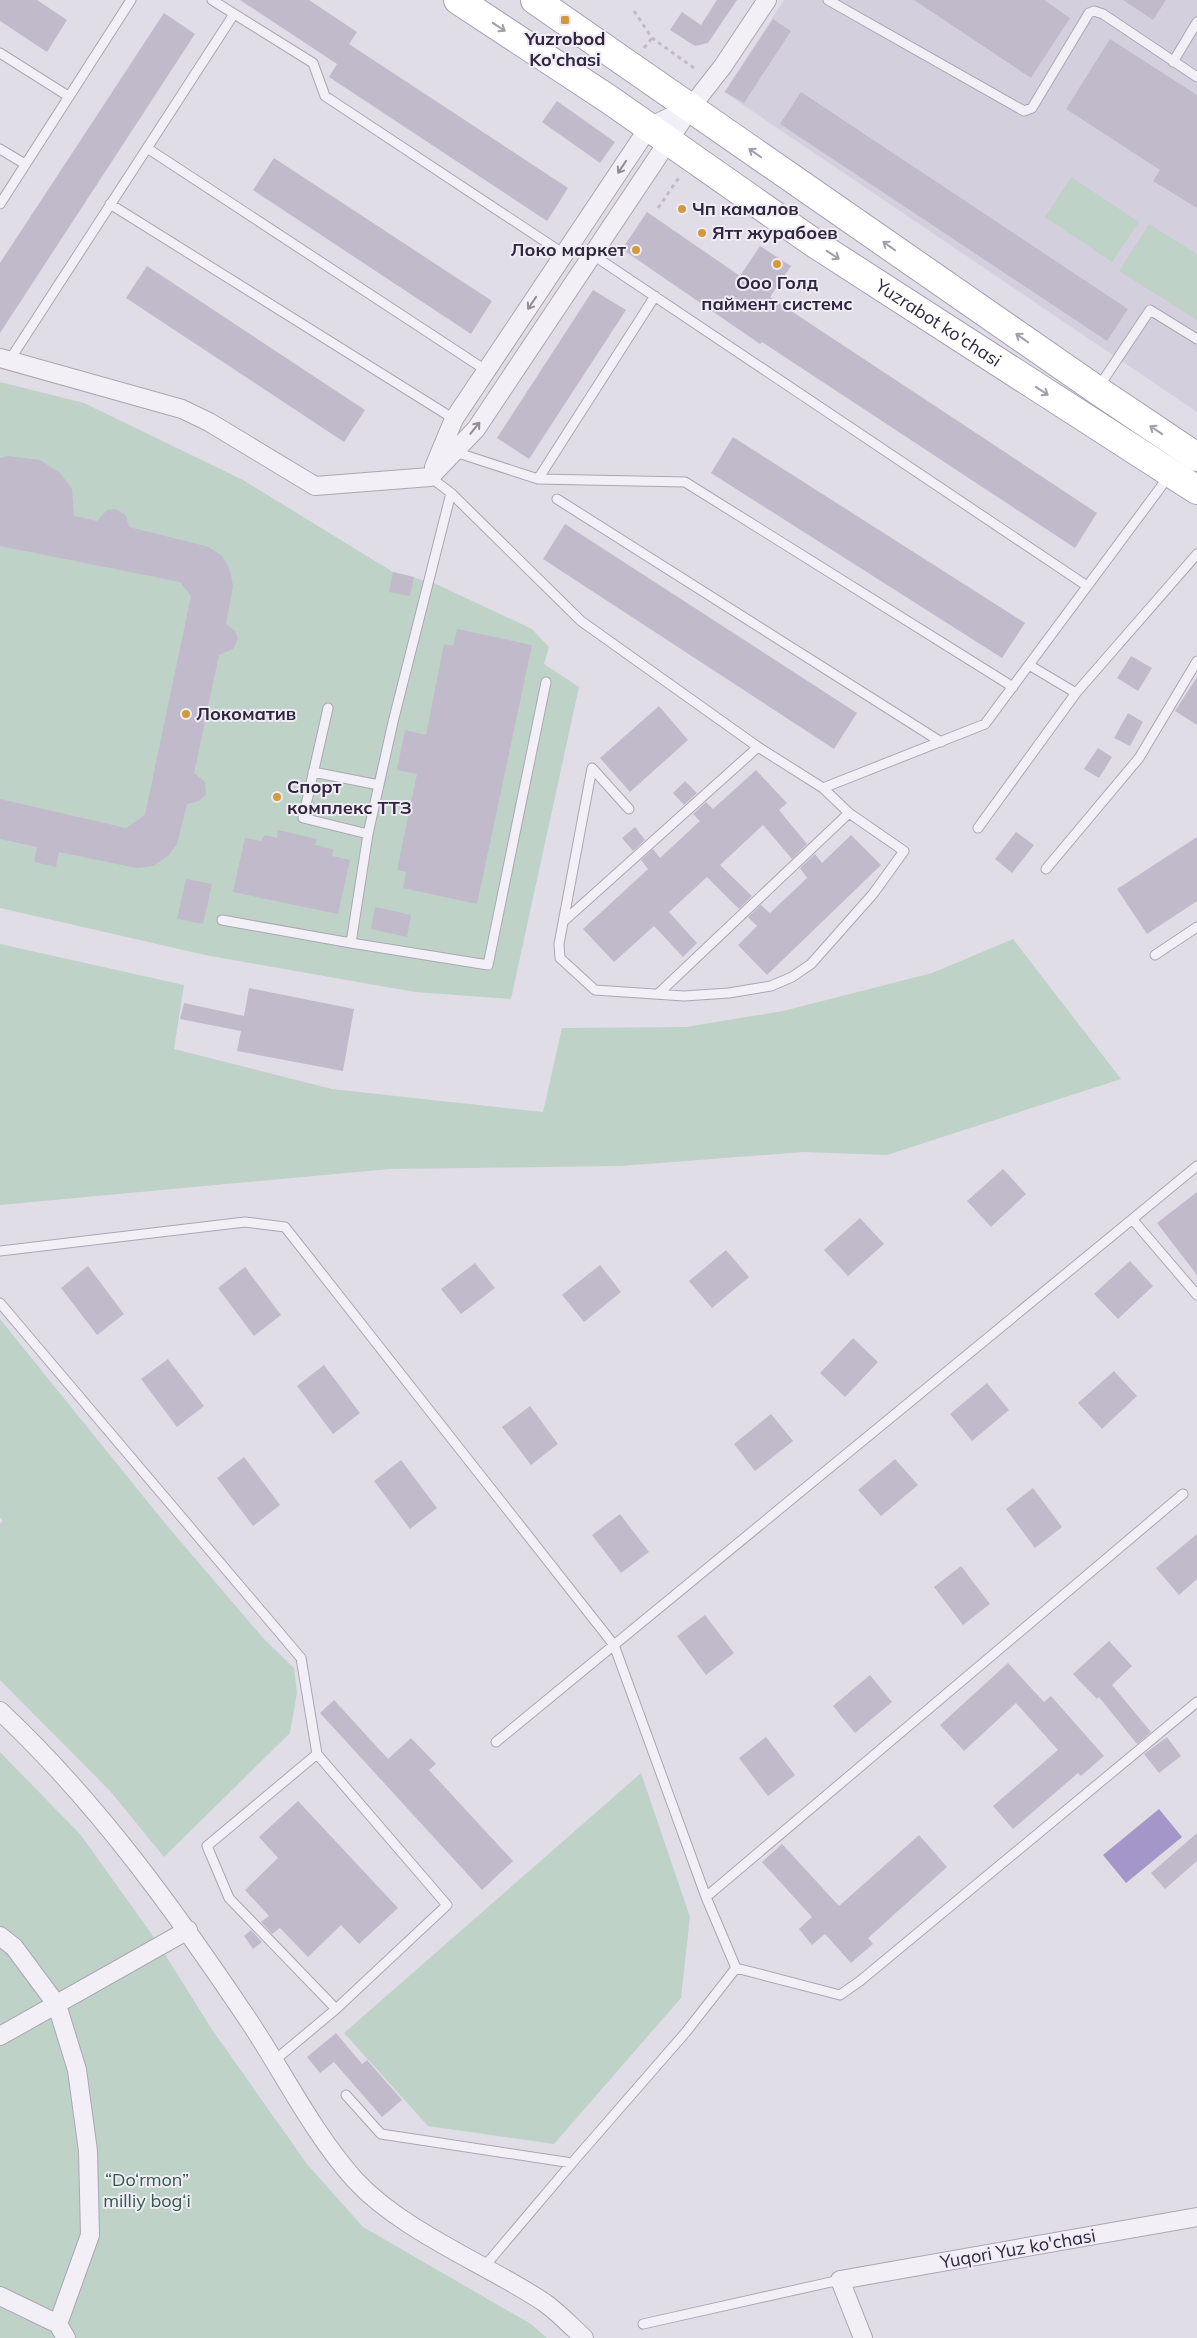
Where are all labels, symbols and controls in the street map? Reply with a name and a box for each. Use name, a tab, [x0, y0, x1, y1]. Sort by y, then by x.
marker: Yuzrobod Ko'chasi	[559, 14, 571, 26]
one-way arrow	[492, 22, 506, 32]
place label: Yuzrobod Ko'chasi	[524, 27, 605, 71]
one-way arrow	[748, 148, 762, 158]
one-way arrow	[617, 160, 627, 174]
place label: Чп камалов	[692, 197, 799, 220]
marker: Чп камалов	[676, 203, 688, 215]
place label: Ятт журабоев	[712, 221, 838, 244]
marker: Ятт журабоев	[696, 227, 708, 239]
place label: Локо маркет	[511, 238, 626, 261]
one-way arrow	[882, 241, 896, 251]
marker: Локо маркет	[630, 244, 642, 256]
one-way arrow	[825, 250, 839, 260]
marker: Ооо Голд паймент системс	[771, 258, 783, 270]
place label: Ооо Голд паймент системс	[701, 271, 853, 315]
street label: Yuzrabot ko'chasi	[870, 273, 1006, 372]
one-way arrow	[527, 295, 537, 309]
one-way arrow	[1015, 333, 1029, 343]
one-way arrow	[1035, 386, 1049, 396]
one-way arrow	[470, 422, 481, 435]
one-way arrow	[1150, 425, 1164, 435]
place label: Локоматив	[196, 702, 296, 725]
marker: Локоматив	[180, 708, 192, 720]
place label: Спорт комплекс ТТЗ	[287, 775, 412, 819]
marker: Спорт комплекс ТТЗ	[271, 791, 283, 803]
park label: “Do‘rmon” milliy bog‘i	[103, 2168, 191, 2212]
street label: Yuqori Yuz ko'chasi	[937, 2224, 1097, 2274]

